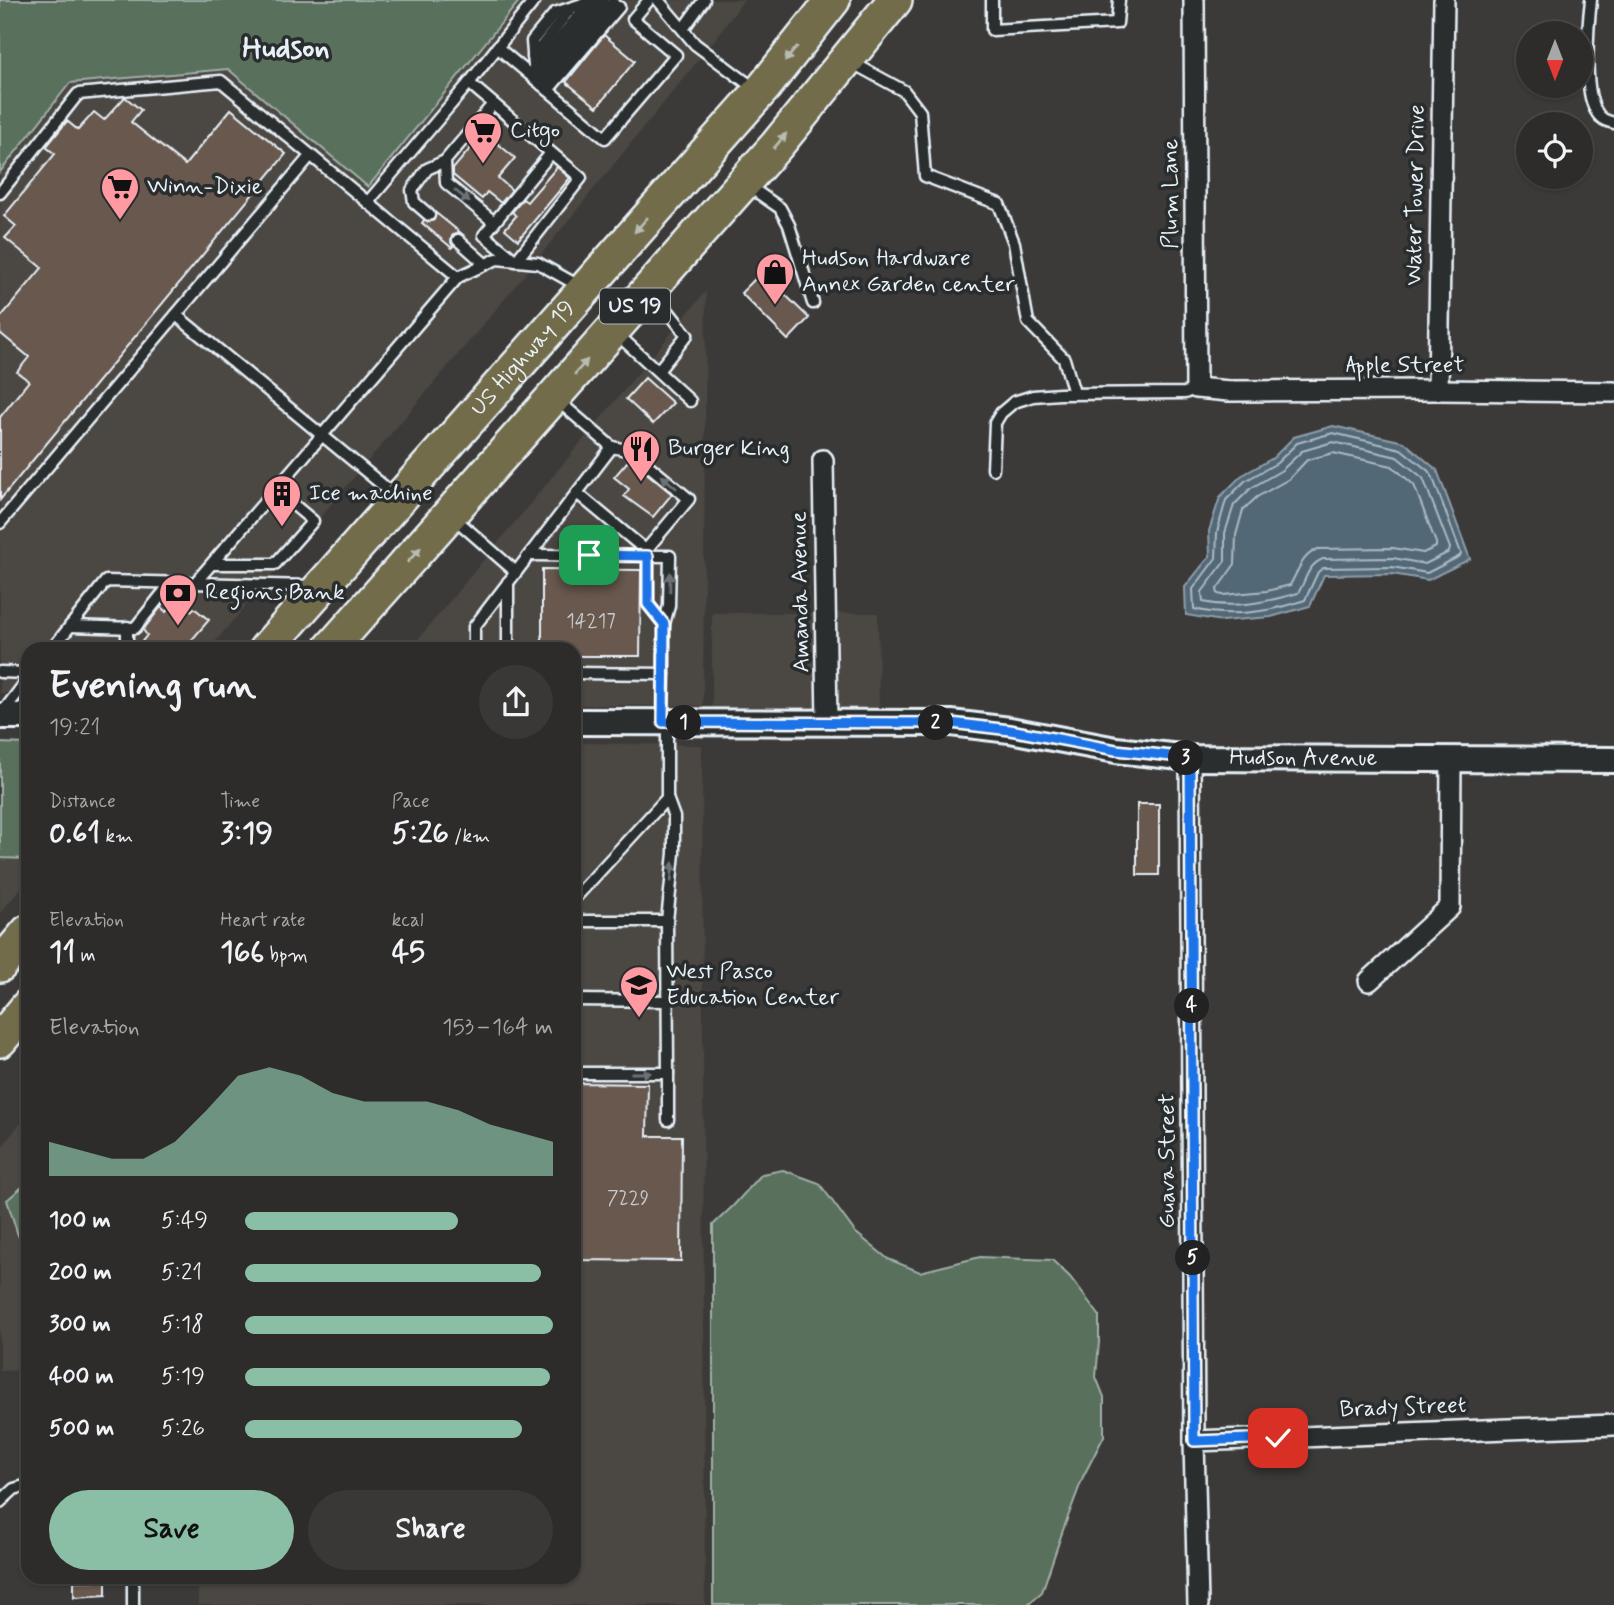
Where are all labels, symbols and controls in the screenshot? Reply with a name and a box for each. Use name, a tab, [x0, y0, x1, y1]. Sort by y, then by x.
north arrow	[1516, 21, 1592, 98]
map controls	[1516, 21, 1593, 189]
district label: Hudson	[242, 29, 330, 68]
one-way arrow	[783, 44, 798, 62]
street label: Water Tower Drive	[1399, 104, 1433, 286]
supermarket icon: Citgo	[462, 110, 504, 165]
button: locate	[1516, 112, 1593, 189]
place label: Citgo	[510, 116, 560, 148]
one-way arrow	[773, 133, 788, 151]
street label: Plum Lane	[1156, 139, 1186, 249]
supermarket icon: Winn-Dixie	[99, 166, 141, 221]
place label: Winn-Dixie	[147, 172, 263, 202]
one-way arrow	[453, 188, 471, 204]
one-way arrow	[634, 216, 650, 233]
place label: Hudson Hardware Annex Garden center	[802, 244, 1015, 300]
shop icon: Hudson Hardware Annex Garden center	[754, 251, 796, 306]
road number: US 19	[600, 288, 670, 324]
street label: US Highway 19	[464, 294, 583, 423]
street label: Apple Street	[1346, 351, 1464, 382]
one-way arrow	[573, 358, 588, 375]
restaurant icon: Burger King	[620, 428, 662, 483]
place label: Burger King	[668, 434, 790, 466]
building icon: Ice machine	[261, 473, 303, 528]
one-way arrow	[661, 475, 679, 490]
place label: Ice machine	[309, 479, 433, 509]
street label: Amanda Avenue	[785, 511, 817, 673]
pin	[559, 525, 619, 585]
icon: arrive	[570, 536, 608, 574]
one-way arrow	[406, 546, 422, 564]
one-way arrow	[664, 570, 675, 592]
bank icon: Regions Bank	[157, 572, 199, 627]
place label: Regions Bank	[205, 578, 345, 610]
house number: 14217	[566, 609, 616, 634]
text: Evening run	[49, 662, 256, 711]
button: share	[479, 665, 553, 739]
pin: 1	[666, 706, 702, 740]
pin: 2	[918, 706, 954, 740]
text: 1	[679, 710, 688, 735]
text: 2	[931, 710, 940, 735]
text: 19:21	[49, 713, 100, 743]
pin: 3	[1168, 740, 1204, 776]
street label: Hudson Avenue	[1229, 743, 1378, 774]
text: 3	[1181, 745, 1190, 770]
text: Distance	[49, 789, 116, 814]
text: Time	[220, 789, 260, 814]
text: Pace	[392, 789, 429, 814]
text: 0.61	[49, 814, 100, 853]
text: 3:19	[220, 814, 273, 853]
text: 5:26	[392, 814, 449, 853]
text: km	[100, 824, 133, 849]
text: /km	[449, 824, 490, 849]
one-way arrow	[667, 861, 678, 883]
text: Elevation	[49, 908, 124, 933]
text: Heart rate	[220, 908, 306, 933]
text: kcal	[392, 908, 424, 933]
text: 11	[49, 933, 75, 972]
text: 166	[220, 933, 264, 972]
text: 45	[392, 933, 425, 972]
text: m	[75, 943, 96, 968]
text: bpm	[264, 943, 308, 968]
place label: West Pasco Education Center	[666, 957, 839, 1013]
school or university icon: West Pasco Education Center	[618, 964, 660, 1019]
pin: 4	[1174, 988, 1210, 1024]
text: 4	[1186, 993, 1197, 1018]
text: Elevation	[49, 1013, 140, 1043]
text: 153–164 m	[442, 1013, 553, 1043]
one-way arrow	[630, 1067, 652, 1079]
street label: Guava Street	[1153, 1093, 1183, 1229]
house number: 7229	[607, 1186, 649, 1211]
text: 100 m	[49, 1206, 111, 1236]
text: 5:49	[161, 1206, 208, 1236]
pin: 5	[1176, 1240, 1210, 1276]
text: 5	[1187, 1245, 1198, 1270]
text: 200 m	[49, 1258, 112, 1288]
text: 5:21	[161, 1258, 202, 1288]
text: 300 m	[49, 1310, 111, 1340]
text: 5:18	[161, 1310, 204, 1340]
text: 400 m	[49, 1362, 114, 1392]
text: 5:19	[161, 1362, 205, 1392]
street label: Brady Street	[1339, 1391, 1467, 1425]
pin	[1248, 1408, 1308, 1468]
text: 500 m	[49, 1414, 114, 1444]
text: 5:26	[161, 1414, 205, 1444]
icon: check	[1259, 1419, 1297, 1457]
button: Save	[49, 1490, 294, 1570]
button: Share	[308, 1490, 553, 1570]

